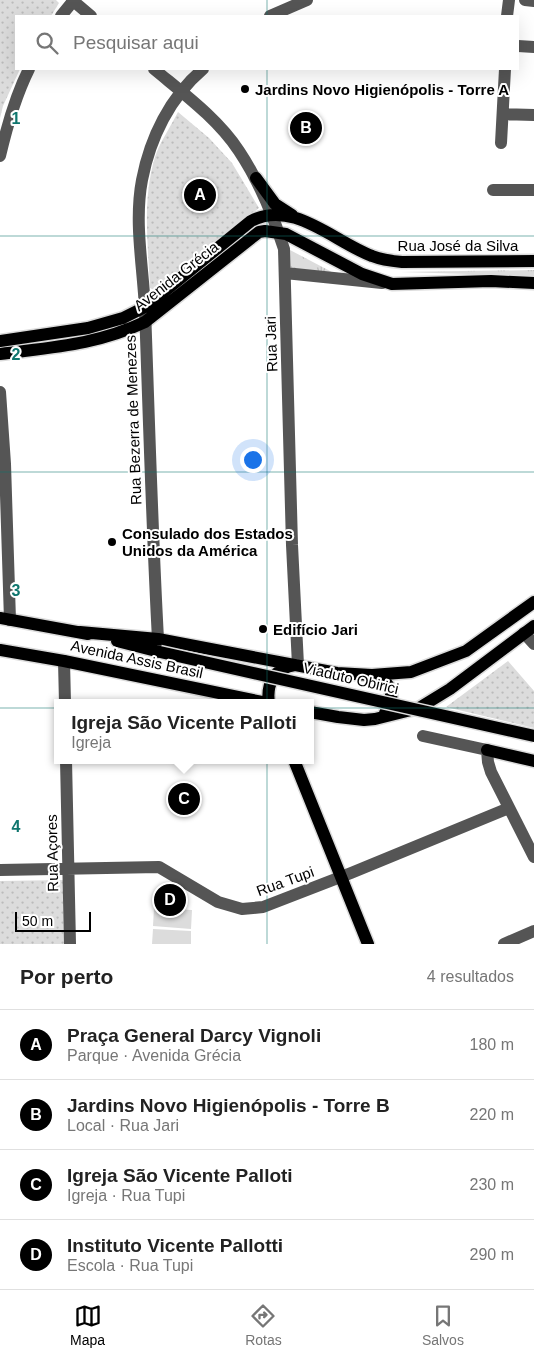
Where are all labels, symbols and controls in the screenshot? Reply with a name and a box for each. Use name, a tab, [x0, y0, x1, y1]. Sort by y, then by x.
search box	[15, 15, 519, 70]
icon: search	[33, 29, 61, 57]
text: Pesquisar aqui	[73, 32, 199, 53]
place label: Jardins Novo Higienópolis - Torre A	[255, 81, 509, 98]
marker: Jardins Novo Higienópolis - Torre A	[239, 83, 251, 95]
pin: B	[290, 109, 322, 147]
text: 1	[12, 110, 21, 127]
pin: A	[184, 176, 216, 214]
street label: Avenida Grécia	[130, 237, 222, 314]
street label: Rua José da Silva	[398, 237, 519, 254]
street label: Rua Jari	[262, 316, 280, 372]
street label: Rua Bezerra de Menezes	[122, 335, 144, 505]
text: 2	[12, 346, 21, 363]
your location	[240, 447, 266, 473]
place label: Consulado dos Estados Unidos da América	[122, 525, 293, 559]
marker: Consulado dos Estados Unidos da América	[106, 536, 118, 548]
text: 3	[12, 582, 21, 599]
place label: Edifício Jari	[273, 621, 358, 638]
marker: Edifício Jari	[257, 623, 269, 635]
street label: Avenida Assis Brasil	[69, 637, 205, 681]
street label: Viaduto Obirici	[302, 659, 400, 697]
popup	[54, 699, 314, 764]
text: Igreja São Vicente Palloti	[71, 712, 297, 733]
text: Igreja	[71, 734, 111, 751]
pin: C	[168, 780, 200, 818]
street label: Rua Açores	[43, 814, 61, 892]
text: 4	[12, 818, 21, 835]
street label: Rua Tupi	[254, 863, 316, 899]
pin: D	[154, 881, 186, 919]
scale bar	[15, 909, 91, 932]
text: 50 m	[22, 913, 53, 929]
text: Por perto	[20, 965, 113, 988]
text: 4 resultados	[427, 968, 514, 985]
text: Praça General Darcy Vignoli	[67, 1025, 321, 1046]
text: A	[30, 1036, 42, 1053]
text: 180 m	[470, 1036, 514, 1053]
text: Parque · Avenida Grécia	[67, 1047, 241, 1064]
text: Jardins Novo Higienópolis - Torre B	[67, 1095, 390, 1116]
text: B	[30, 1106, 42, 1123]
text: 220 m	[470, 1106, 514, 1123]
text: Local · Rua Jari	[67, 1117, 179, 1134]
text: Igreja São Vicente Palloti	[67, 1165, 293, 1186]
text: C	[30, 1176, 42, 1193]
text: 230 m	[470, 1176, 514, 1193]
text: Igreja · Rua Tupi	[67, 1187, 185, 1204]
text: Instituto Vicente Pallotti	[67, 1235, 283, 1256]
text: D	[30, 1246, 42, 1263]
text: 290 m	[470, 1246, 514, 1263]
text: Escola · Rua Tupi	[67, 1257, 193, 1274]
tab: Mapa	[70, 1302, 105, 1348]
tab: Rotas	[245, 1302, 282, 1348]
tab: Salvos	[422, 1302, 464, 1348]

